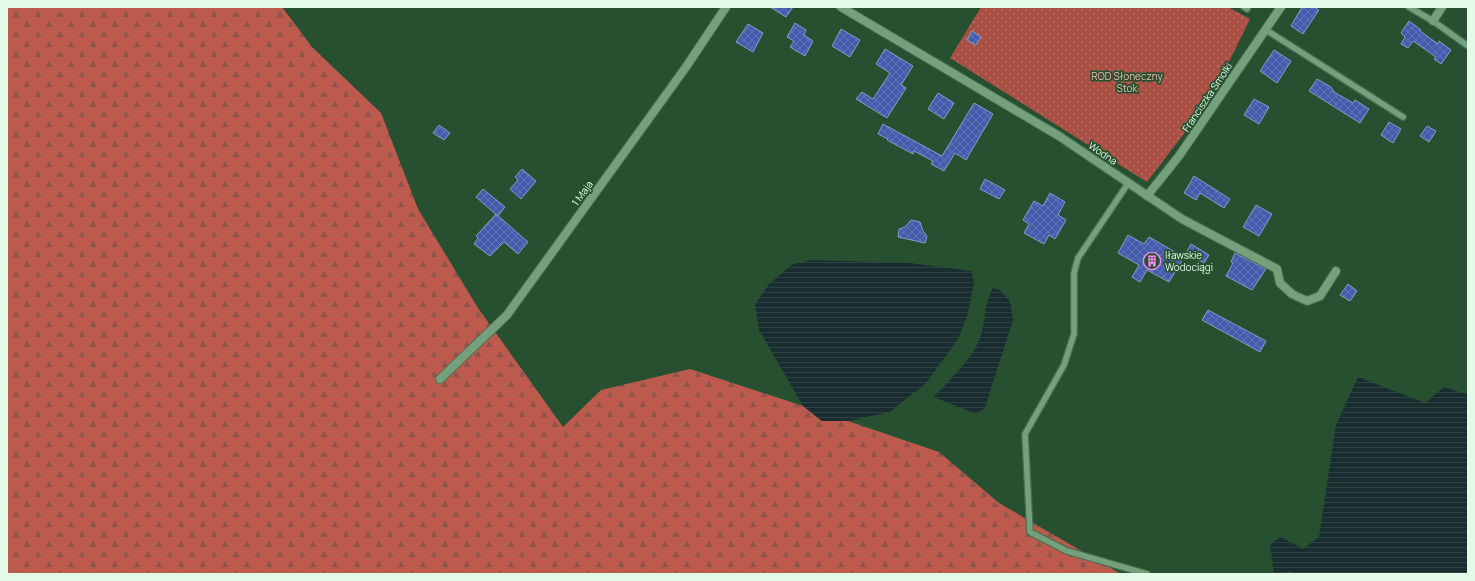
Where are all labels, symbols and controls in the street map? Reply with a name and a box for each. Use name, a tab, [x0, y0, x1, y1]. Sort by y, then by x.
street label: Franciszka Smolki	[1179, 60, 1235, 134]
park label: ROD Słoneczny Stok	[1091, 69, 1163, 95]
street label: Wodna	[1086, 138, 1120, 168]
street label: 1 Maja	[568, 178, 596, 208]
place label: Iławskie Wodociągi	[1165, 248, 1213, 274]
building icon: Iławskie Wodociągi	[1142, 251, 1162, 271]

